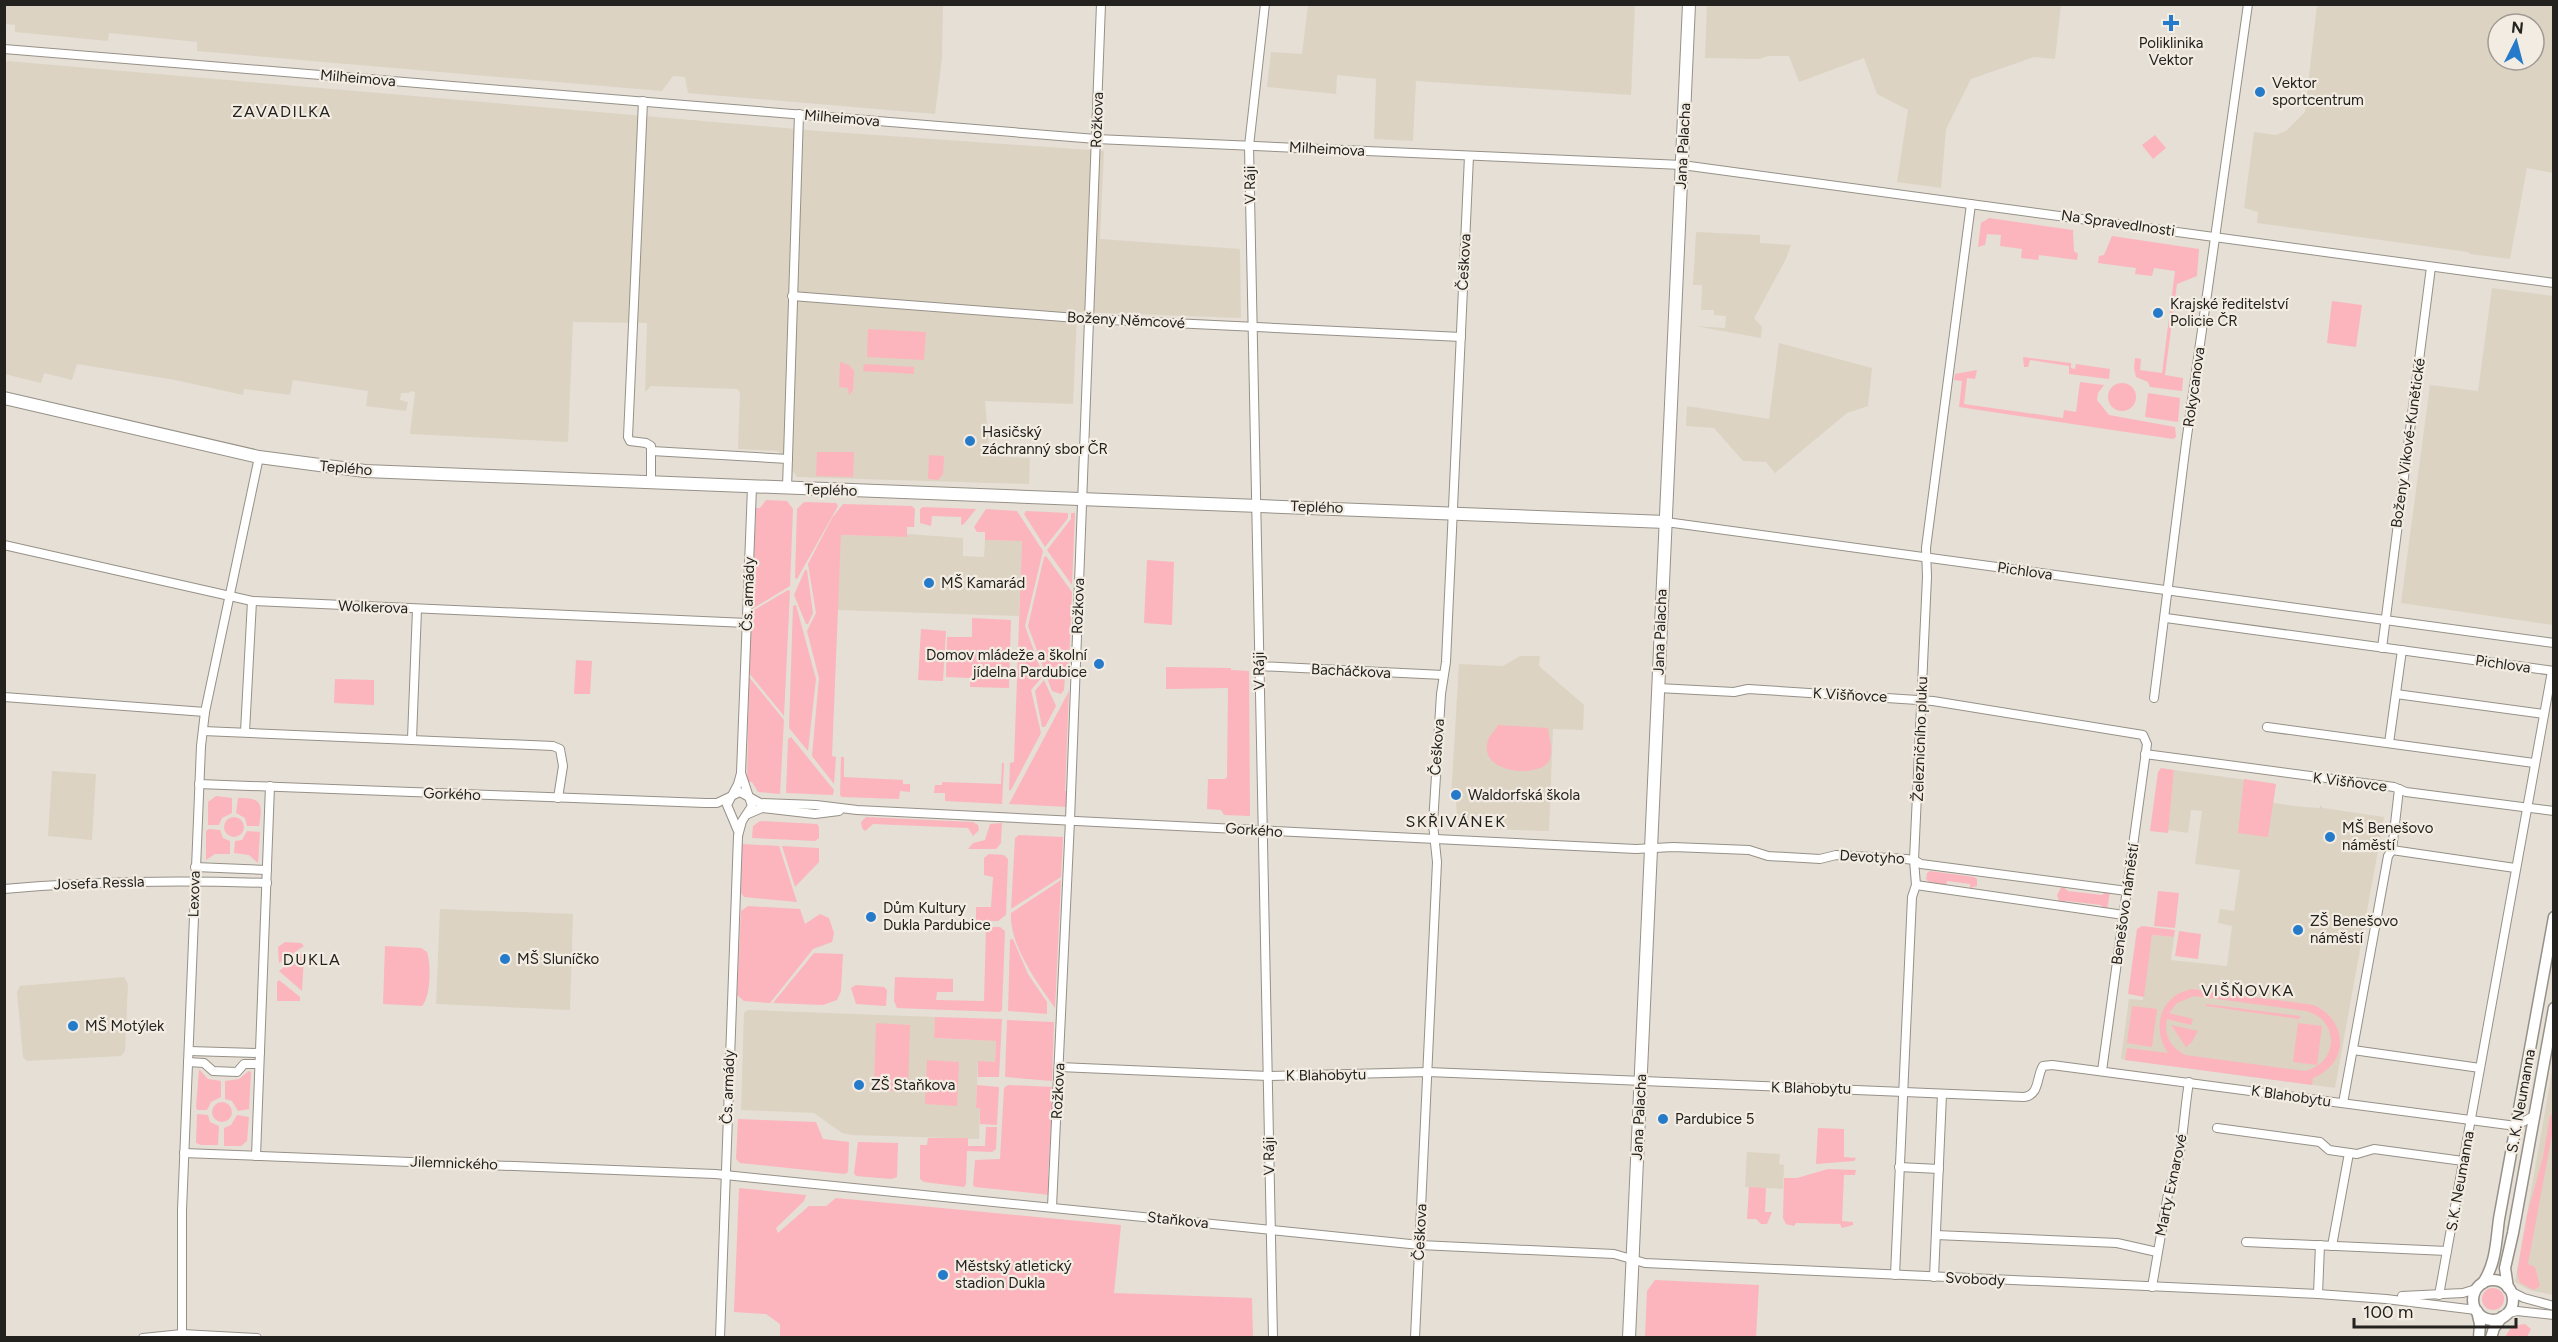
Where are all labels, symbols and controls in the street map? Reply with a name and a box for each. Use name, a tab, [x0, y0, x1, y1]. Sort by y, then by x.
north arrow	[2486, 12, 2546, 72]
marker: Poliklinika Vektor	[2162, 14, 2180, 32]
text: N	[2510, 17, 2525, 38]
place label: Poliklinika Vektor	[2139, 34, 2203, 69]
street label: Milheimova	[319, 66, 397, 90]
place label: Vektor sportcentrum	[2272, 74, 2364, 109]
marker: Vektor sportcentrum	[2253, 85, 2267, 99]
street label: Rožkova	[1087, 92, 1107, 148]
district label: ZAVADILKA	[232, 102, 332, 121]
street label: Jana Palacha	[1672, 102, 1694, 190]
street label: Milheimova	[803, 106, 881, 130]
street label: Milheimova	[1289, 138, 1365, 160]
street label: V Ráji	[1241, 166, 1259, 204]
street label: Na Spravedlnosti	[2060, 206, 2176, 240]
street label: Češkova	[1454, 233, 1474, 291]
place label: Krajské ředitelství Policie ČR	[2170, 295, 2290, 330]
marker: Krajské ředitelství Policie ČR	[2151, 306, 2165, 320]
street label: Boženy Němcové	[1066, 308, 1186, 332]
street label: Rokycanova	[2179, 346, 2209, 428]
street label: Boženy Vikové-Kunětické	[2387, 357, 2429, 529]
place label: Hasičský záchranný sbor ČR	[982, 423, 1108, 458]
marker: Hasičský záchranný sbor ČR	[963, 434, 977, 448]
street label: Teplého	[319, 457, 373, 479]
street label: Teplého	[804, 480, 858, 500]
street label: Teplého	[1290, 497, 1344, 517]
street label: Čs. armády	[738, 556, 758, 632]
street label: Pichlova	[1996, 558, 2054, 584]
place label: MŠ Kamarád	[941, 574, 1025, 592]
marker: MŠ Kamarád	[922, 576, 936, 590]
street label: Rožkova	[1068, 578, 1088, 634]
street label: Jana Palacha	[1649, 589, 1671, 675]
street label: Wolkerova	[338, 597, 408, 617]
place label: Domov mládeže a školní jídelna Pardubice	[926, 646, 1089, 681]
street label: Pichlova	[2474, 651, 2532, 677]
street label: V Ráji	[1250, 652, 1268, 690]
marker: Domov mládeže a školní jídelna Pardubice	[1092, 657, 1106, 671]
street label: Bacháčkova	[1311, 660, 1391, 682]
street label: Železničního pluku	[1909, 676, 1931, 802]
street label: K Višňovce	[1812, 684, 1888, 706]
street label: Češkova	[1426, 718, 1448, 776]
street label: K Višňovce	[2312, 769, 2388, 795]
street label: Gorkého	[423, 784, 481, 804]
place label: Waldorfská škola	[1468, 786, 1580, 804]
marker: Waldorfská škola	[1449, 788, 1463, 802]
district label: SKŘIVÁNEK	[1406, 812, 1506, 831]
street label: Gorkého	[1225, 819, 1284, 841]
place label: MŠ Benešovo náměstí	[2342, 819, 2434, 854]
marker: MŠ Benešovo náměstí	[2323, 830, 2337, 844]
street label: Benešovo náměstí	[2108, 841, 2143, 966]
street label: Devotyho	[1839, 846, 1905, 868]
street label: Lexova	[184, 870, 204, 918]
street label: Josefa Ressla	[53, 872, 145, 894]
place label: Dům Kultury Dukla Pardubice	[883, 899, 991, 934]
marker: Dům Kultury Dukla Pardubice	[864, 910, 878, 924]
place label: ZŠ Benešovo náměstí	[2310, 912, 2399, 947]
marker: ZŠ Benešovo náměstí	[2291, 923, 2305, 937]
district label: DUKLA	[283, 950, 341, 969]
place label: MŠ Sluníčko	[517, 950, 600, 968]
marker: MŠ Sluníčko	[498, 952, 512, 966]
district label: VIŠŇOVKA	[2201, 981, 2295, 1000]
place label: MŠ Motýlek	[85, 1017, 165, 1035]
marker: MŠ Motýlek	[66, 1019, 80, 1033]
street label: S. K. Neumanna	[2503, 1048, 2539, 1154]
street label: Čs. armády	[718, 1049, 738, 1125]
street label: Rožkova	[1048, 1062, 1068, 1120]
street label: K Blahobytu	[1286, 1065, 1366, 1085]
street label: Jana Palacha	[1628, 1073, 1650, 1161]
place label: ZŠ Staňkova	[871, 1076, 955, 1094]
marker: ZŠ Staňkova	[852, 1078, 866, 1092]
street label: K Blahobytu	[1771, 1078, 1851, 1098]
street label: K Blahobytu	[2250, 1081, 2332, 1111]
place label: Pardubice 5	[1675, 1110, 1754, 1128]
marker: Pardubice 5	[1656, 1112, 1670, 1126]
street label: S.K. Neumanna	[2442, 1130, 2478, 1232]
street label: Marty Exnarové	[2151, 1132, 2191, 1238]
street label: V Ráji	[1260, 1137, 1278, 1175]
street label: Jilemnického	[410, 1152, 498, 1174]
street label: Češkova	[1410, 1203, 1430, 1261]
street label: Staňkova	[1146, 1208, 1210, 1232]
place label: Městský atletický stadion Dukla	[955, 1257, 1072, 1292]
marker: Městský atletický stadion Dukla	[936, 1268, 950, 1282]
street label: Svobody	[1945, 1268, 2005, 1290]
scale bar	[2354, 1291, 2516, 1329]
text: 100 m	[2363, 1301, 2413, 1323]

